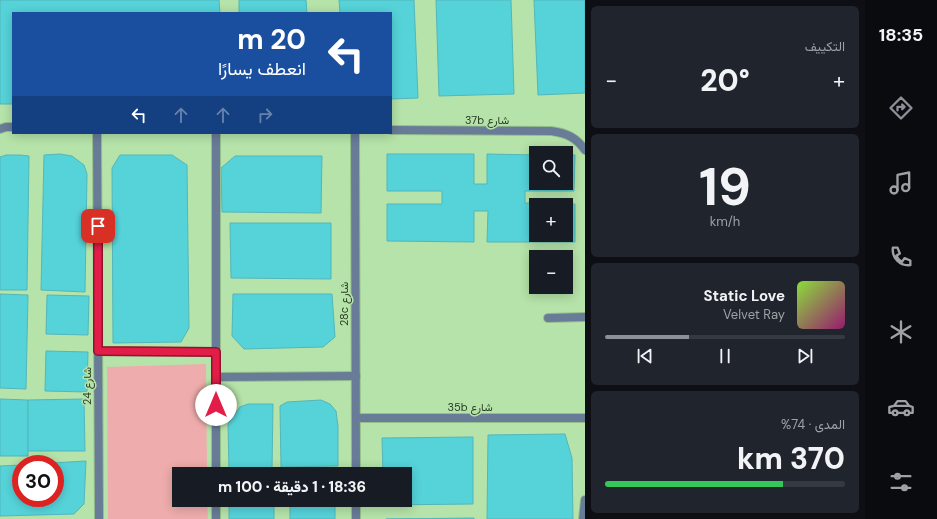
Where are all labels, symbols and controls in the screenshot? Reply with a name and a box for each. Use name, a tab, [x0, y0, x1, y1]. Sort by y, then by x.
text: 20 m	[237, 21, 306, 58]
text: 18:35	[879, 23, 923, 47]
icon: left	[320, 28, 372, 80]
text: التكييف	[805, 38, 845, 55]
text: انعطف يسارًا	[218, 57, 306, 81]
text: 20°	[700, 61, 750, 100]
text: −	[605, 66, 617, 95]
text: +	[833, 66, 845, 95]
icon: directions	[887, 94, 915, 122]
icon: left	[128, 104, 150, 126]
icon: ahead	[170, 104, 192, 126]
icon: ahead	[212, 104, 234, 126]
icon: right	[254, 104, 276, 126]
street label: 37b شارع	[465, 113, 509, 128]
map controls	[529, 146, 573, 294]
button: search	[529, 146, 573, 190]
text: 19	[699, 153, 751, 221]
icon: music	[887, 169, 915, 197]
button: +	[529, 198, 573, 242]
pin	[81, 209, 115, 243]
text: km/h	[710, 213, 740, 230]
icon: arrive	[87, 215, 109, 237]
icon: phone	[887, 243, 915, 271]
button: −	[529, 250, 573, 294]
street label: 28c شارع	[337, 282, 352, 326]
text: Static Love	[704, 286, 785, 306]
text: Velvet Ray	[723, 306, 785, 323]
icon: climate	[887, 318, 915, 346]
icon: previous	[634, 345, 656, 367]
icon: pause	[714, 345, 736, 367]
icon: next	[794, 345, 816, 367]
street label: شارع 24	[80, 367, 95, 405]
position arrow	[195, 384, 237, 426]
icon: car	[887, 393, 915, 421]
street label: 35b شارع	[447, 400, 493, 415]
text: المدى · 74%	[781, 416, 845, 433]
text: 370 km	[737, 439, 845, 478]
speed limit sign: 30	[12, 455, 64, 507]
icon: filters	[887, 468, 915, 496]
text: 18:36 · 1 دقيقة · 100 m	[218, 477, 366, 497]

